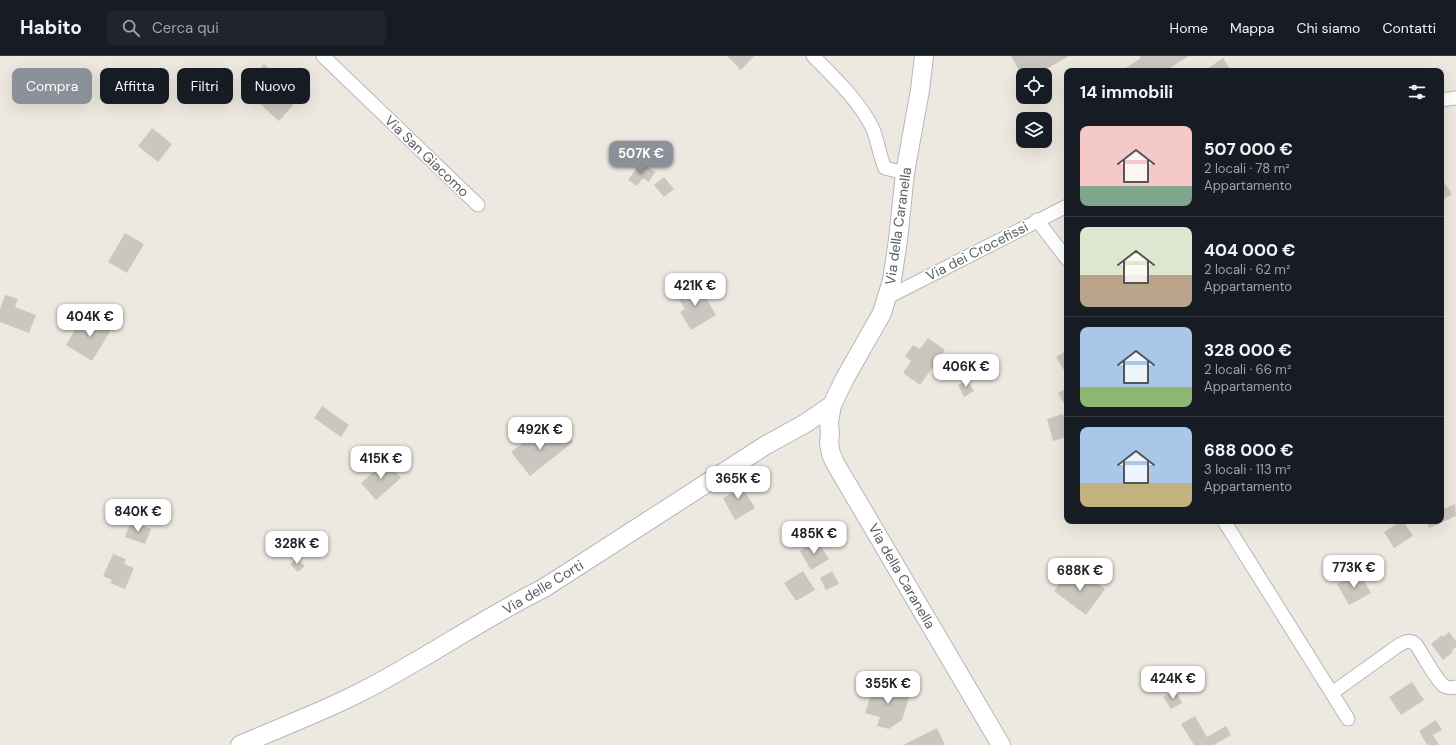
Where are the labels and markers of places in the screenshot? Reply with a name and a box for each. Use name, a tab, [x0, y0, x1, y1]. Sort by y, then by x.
pin: 507K €	[608, 141, 674, 175]
pin: 421K €	[662, 273, 728, 307]
pin: 404K €	[57, 304, 123, 338]
pin: 406K €	[933, 354, 999, 388]
pin: 492K €	[507, 417, 573, 451]
pin: 415K €	[348, 446, 414, 480]
pin: 365K €	[705, 466, 771, 500]
pin: 840K €	[105, 499, 171, 533]
pin: 485K €	[781, 521, 847, 555]
pin: 328K €	[264, 531, 330, 565]
pin: 773K €	[1321, 555, 1387, 589]
pin: 688K €	[1047, 558, 1113, 592]
pin: 424K €	[1140, 666, 1206, 700]
pin: 355K €	[855, 671, 921, 705]

